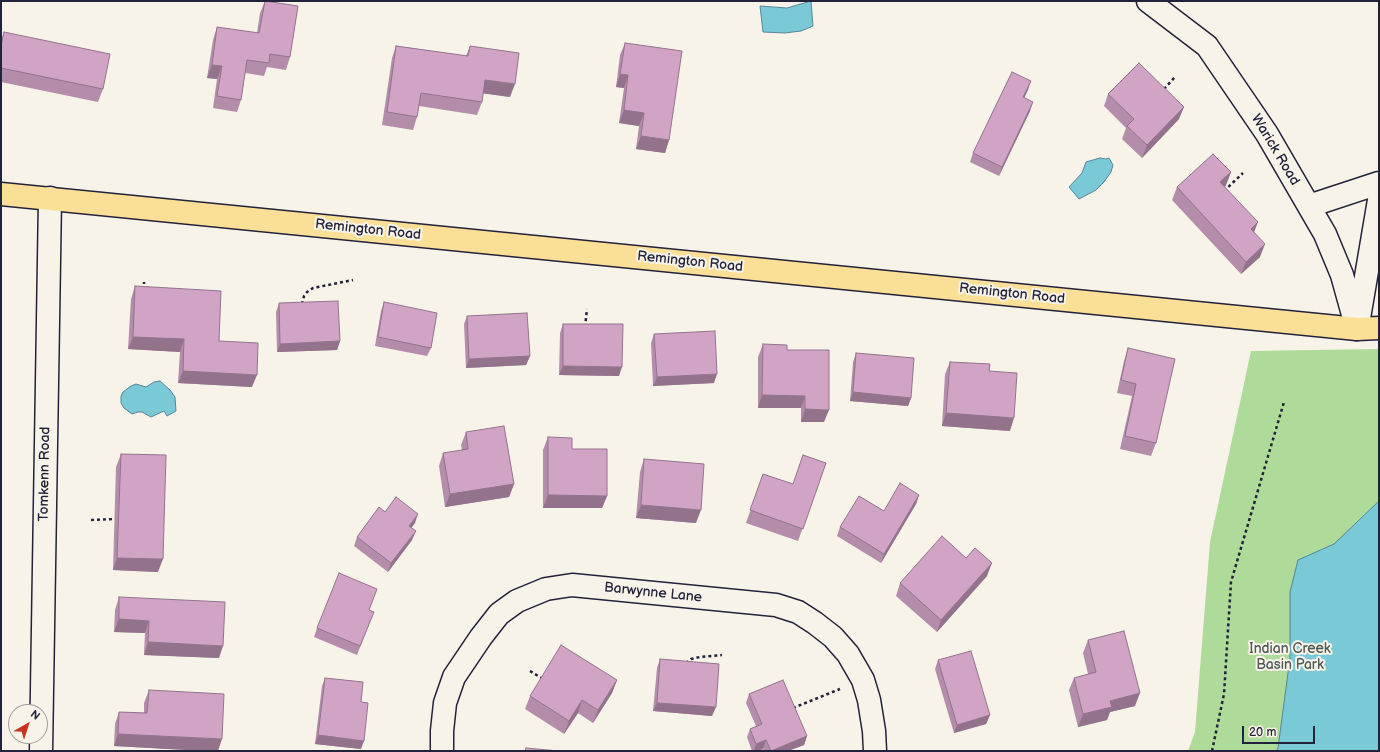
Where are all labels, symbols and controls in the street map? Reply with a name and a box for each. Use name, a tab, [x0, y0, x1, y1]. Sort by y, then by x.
street label: Warick Road	[1247, 111, 1303, 189]
street label: Remington Road	[314, 216, 422, 244]
street label: Remington Road	[636, 248, 744, 276]
street label: Remington Road	[958, 280, 1066, 308]
street label: Tomkenn Road	[36, 426, 54, 522]
street label: Barwynne Lane	[603, 580, 703, 606]
park label: Indian Creek Basin Park	[1249, 641, 1331, 674]
north arrow	[8, 704, 48, 744]
text: N	[28, 707, 43, 723]
scale bar	[1244, 718, 1317, 744]
text: 20 m	[1249, 725, 1276, 740]

